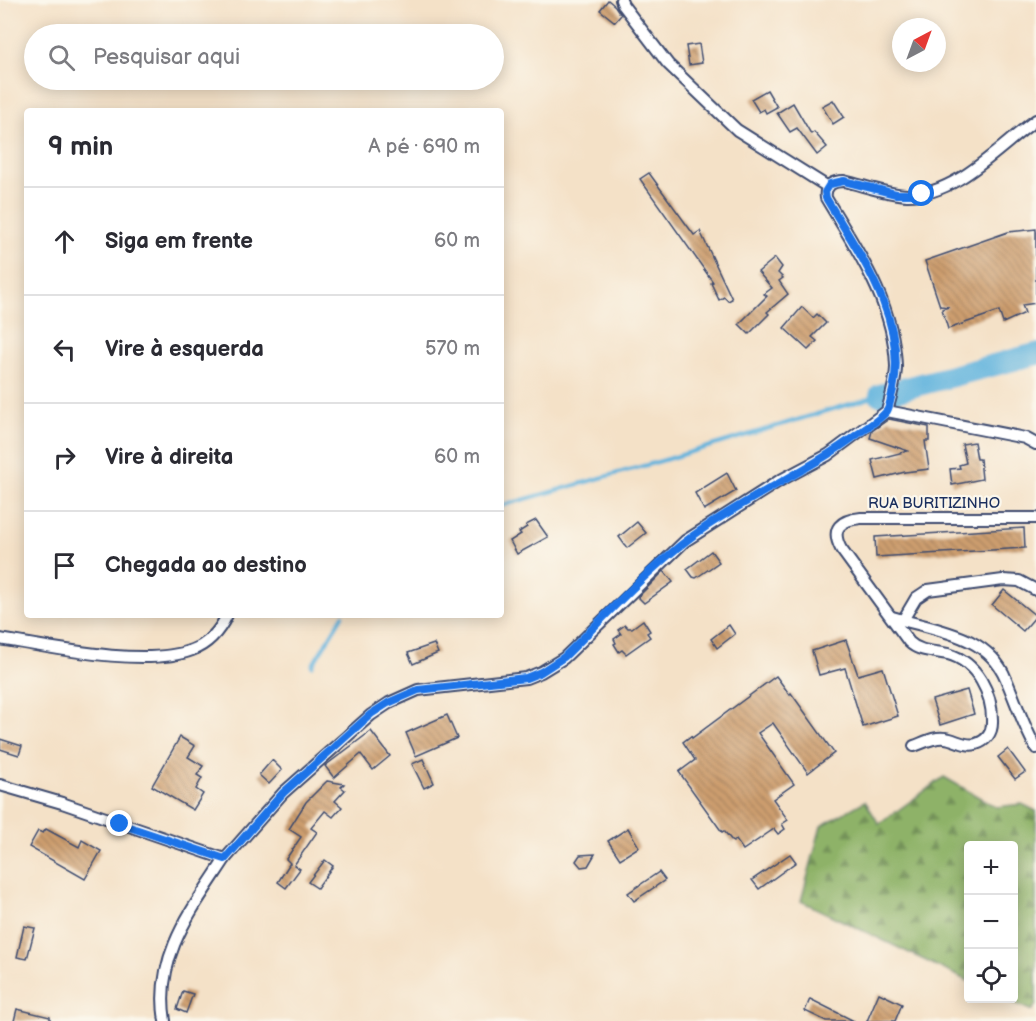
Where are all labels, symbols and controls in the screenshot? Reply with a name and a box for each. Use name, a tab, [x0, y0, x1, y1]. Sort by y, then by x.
north arrow	[892, 18, 946, 72]
search box	[24, 24, 504, 90]
icon: search	[45, 41, 78, 74]
text: Pesquisar aqui	[93, 44, 240, 71]
text: 9 min	[48, 132, 113, 163]
text: A pé · 690 m	[368, 135, 480, 159]
route start	[908, 180, 934, 206]
icon: ahead	[48, 225, 81, 258]
text: Siga em frente	[105, 228, 253, 255]
text: 60 m	[434, 229, 480, 253]
icon: left	[48, 333, 81, 366]
text: Vire à esquerda	[105, 336, 264, 363]
text: 570 m	[425, 337, 480, 361]
icon: right	[48, 441, 81, 474]
text: Vire à direita	[105, 444, 233, 471]
text: 60 m	[434, 445, 480, 469]
street label: RUA BURITIZINHO	[868, 494, 1000, 513]
icon: arrive	[48, 549, 81, 582]
text: Chegada ao destino	[105, 552, 307, 579]
route end	[106, 810, 132, 836]
map controls	[964, 841, 1018, 1003]
button: +	[964, 841, 1018, 895]
button: −	[964, 895, 1018, 949]
button: locate	[964, 949, 1018, 1003]

